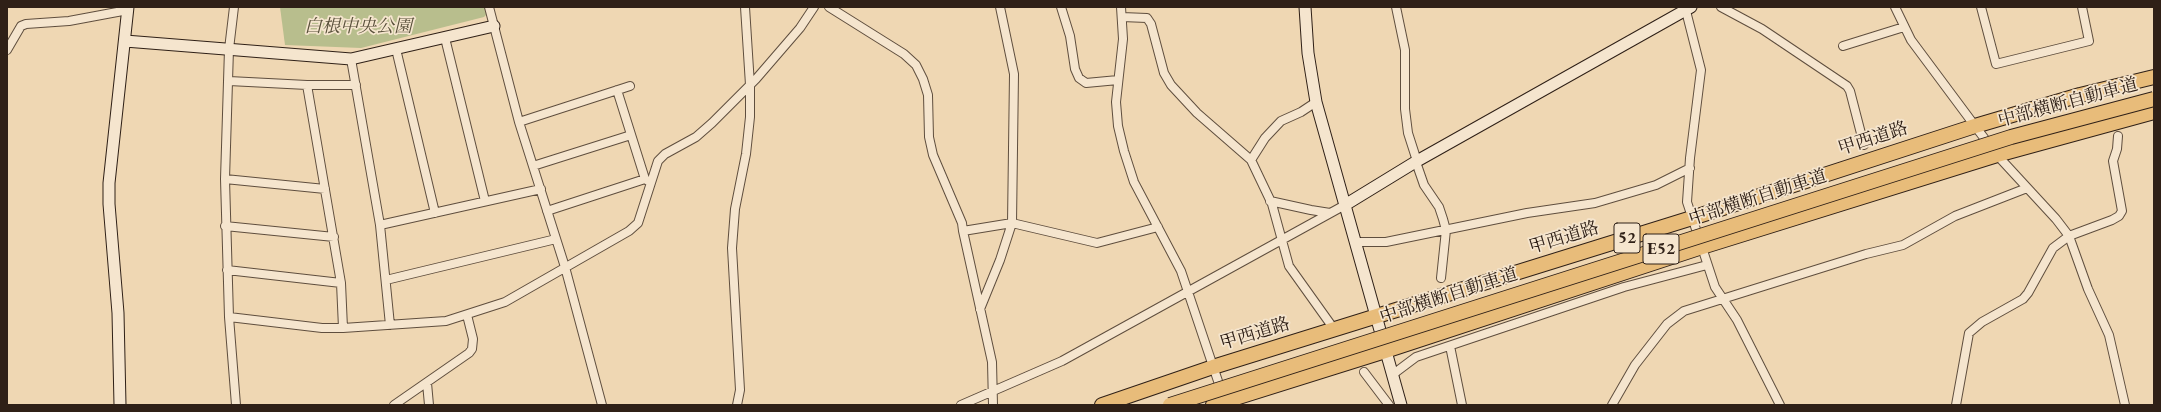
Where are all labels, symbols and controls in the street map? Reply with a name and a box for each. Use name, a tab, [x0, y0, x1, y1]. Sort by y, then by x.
park label: 白根中央公園	[304, 16, 412, 38]
street label: 中部横断自動車道	[1996, 74, 2140, 132]
street label: 甲西道路	[1835, 118, 1911, 160]
street label: 中部横断自動車道	[1686, 165, 1830, 231]
street label: 甲西道路	[1526, 217, 1602, 259]
road number: 52	[1614, 223, 1640, 253]
road number: E52	[1643, 234, 1679, 264]
street label: 中部横断自動車道	[1377, 263, 1521, 329]
street label: 甲西道路	[1217, 313, 1293, 355]

